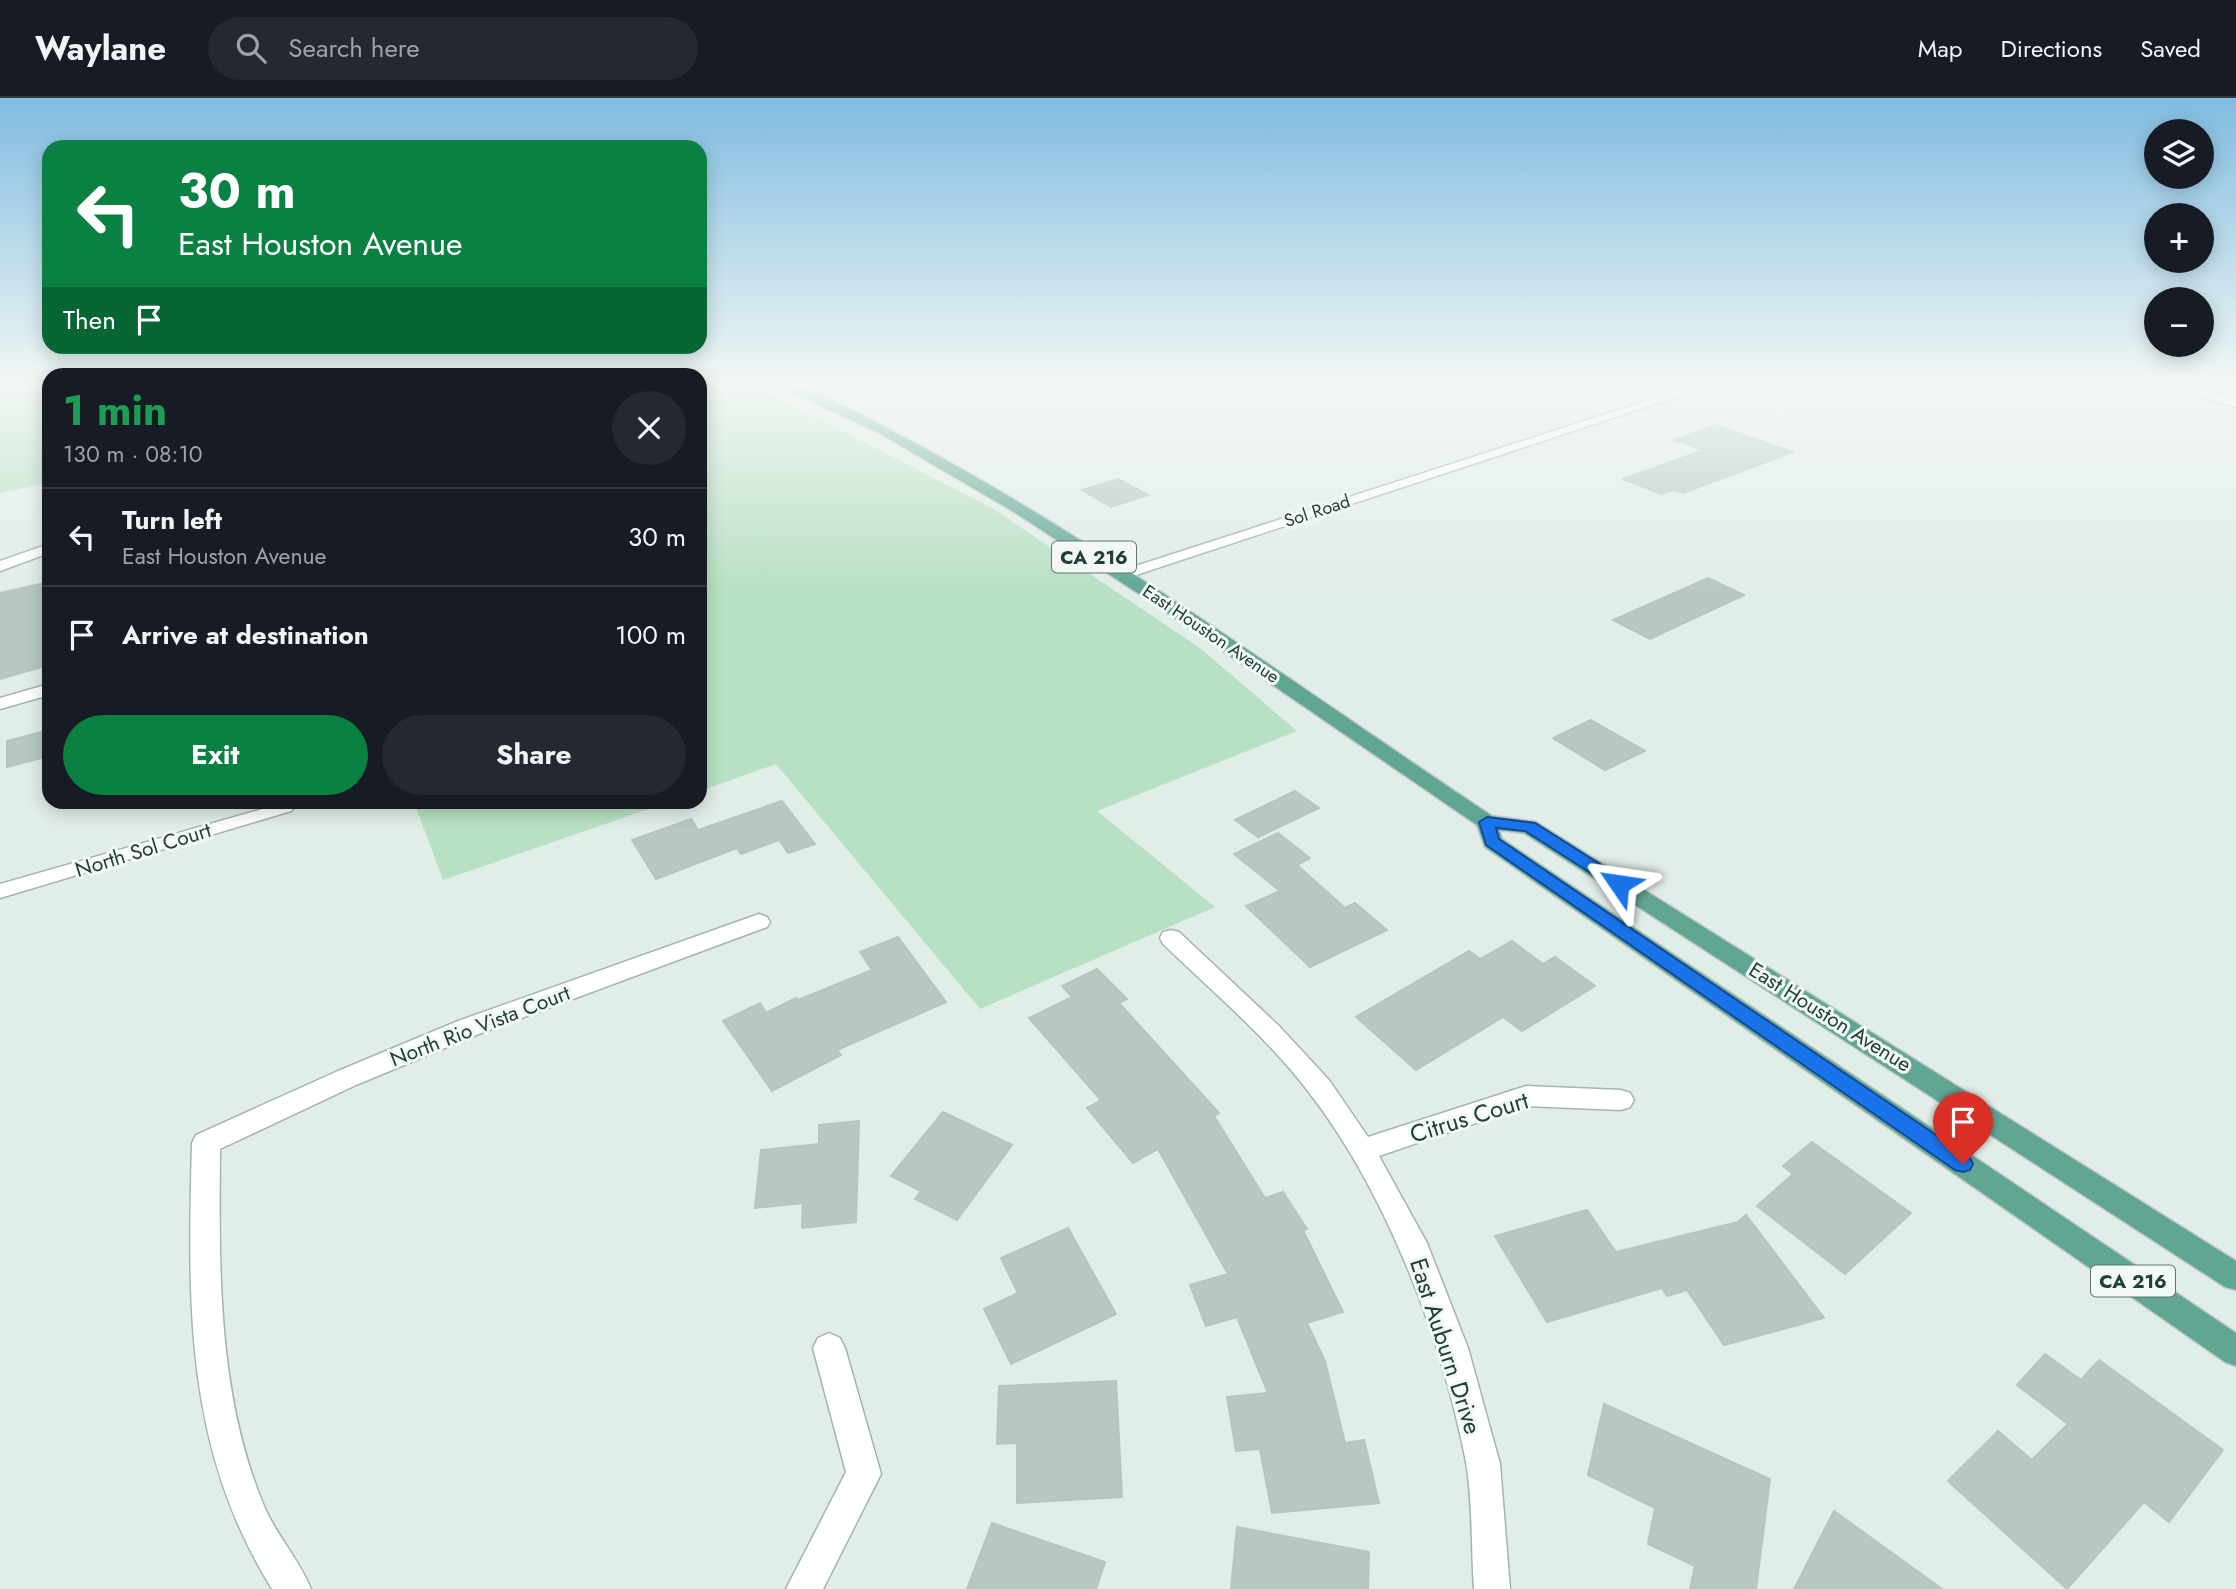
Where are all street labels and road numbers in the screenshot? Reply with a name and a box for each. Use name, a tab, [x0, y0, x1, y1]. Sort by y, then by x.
street label: Sol Road	[1281, 488, 1353, 534]
road number: CA 216	[1052, 542, 1136, 572]
street label: East Houston Avenue	[1137, 578, 1285, 690]
street label: North Sol Court	[71, 815, 215, 885]
street label: East Houston Avenue	[1743, 955, 1917, 1079]
street label: North Rio Vista Court	[386, 978, 574, 1074]
street label: Citrus Court	[1405, 1082, 1533, 1152]
street label: East Auburn Drive	[1401, 1254, 1491, 1438]
road number: CA 216	[2091, 1266, 2175, 1296]

